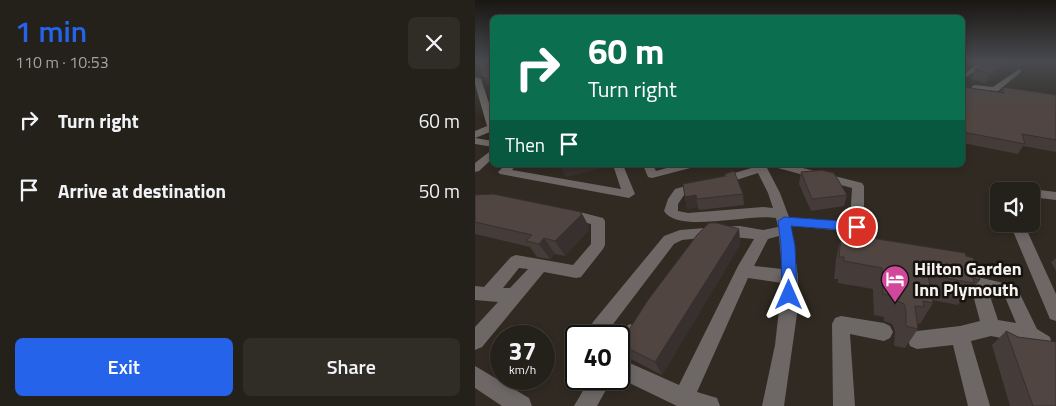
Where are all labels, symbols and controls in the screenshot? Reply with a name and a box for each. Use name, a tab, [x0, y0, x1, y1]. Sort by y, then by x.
text: 1 min	[15, 8, 87, 54]
button: close	[408, 17, 460, 69]
text: 60 m	[588, 24, 664, 78]
icon: right	[505, 35, 570, 100]
text: 110 m · 10:53	[15, 50, 109, 74]
text: Turn right	[588, 72, 677, 106]
icon: right	[15, 106, 43, 134]
text: Turn right	[58, 106, 139, 135]
text: 60 m	[419, 106, 460, 135]
text: Then	[505, 130, 545, 159]
icon: arrive	[555, 130, 583, 158]
icon: arrive	[15, 176, 43, 204]
text: Arrive at destination	[58, 176, 226, 205]
text: 50 m	[419, 176, 460, 205]
map controls	[990, 182, 1040, 232]
button: sound	[990, 182, 1040, 232]
pin	[836, 206, 878, 248]
icon: arrive	[843, 213, 871, 241]
place label: Hilton Garden Inn Plymouth	[914, 255, 1022, 303]
hotel icon: Hilton Garden Inn Plymouth	[880, 264, 910, 303]
position arrow	[762, 268, 814, 320]
speed limit sign: 40	[565, 325, 630, 390]
text: 37	[508, 332, 537, 370]
button: Exit	[15, 338, 233, 396]
button: Share	[243, 338, 460, 396]
text: km/h	[509, 360, 536, 379]

